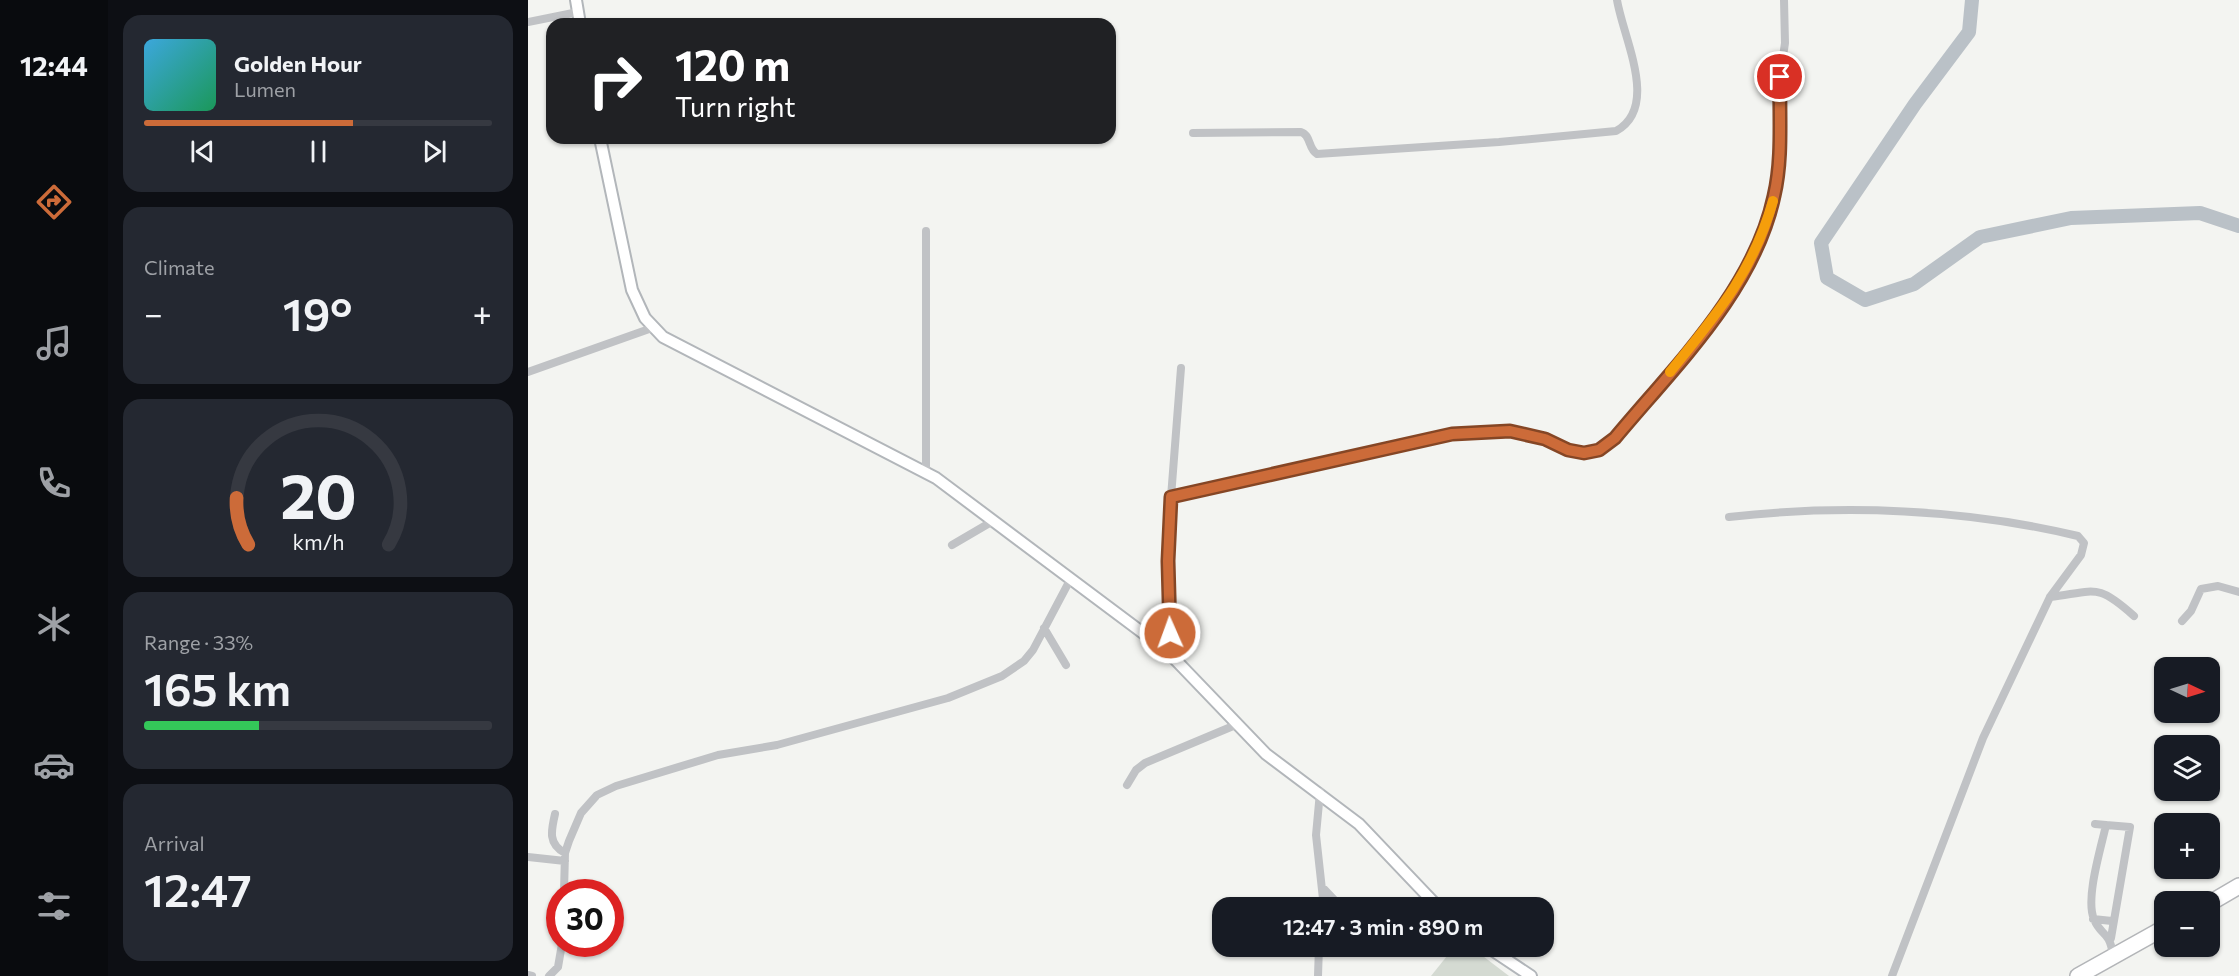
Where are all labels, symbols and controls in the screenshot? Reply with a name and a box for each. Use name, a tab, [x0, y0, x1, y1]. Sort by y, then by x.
text: 120 m	[675, 38, 790, 90]
icon: right	[576, 42, 654, 120]
text: 12:44	[20, 49, 88, 82]
text: Golden Hour	[234, 50, 362, 77]
pin	[1754, 51, 1805, 102]
icon: arrive	[1763, 60, 1796, 93]
text: Lumen	[234, 77, 296, 101]
text: Turn right	[675, 90, 795, 123]
icon: previous	[186, 135, 219, 168]
icon: pause	[302, 135, 335, 168]
icon: next	[418, 135, 451, 168]
icon: directions	[33, 181, 75, 223]
text: Climate	[144, 255, 214, 279]
text: 19°	[283, 285, 352, 340]
text: −	[144, 292, 163, 333]
text: +	[473, 292, 492, 333]
icon: music	[33, 322, 75, 364]
text: 20	[280, 456, 356, 532]
icon: phone	[33, 462, 75, 504]
text: km/h	[292, 528, 344, 554]
position arrow	[1138, 601, 1202, 665]
icon: climate	[33, 603, 75, 645]
text: Range · 33%	[144, 630, 253, 654]
north arrow	[2154, 657, 2220, 723]
map controls	[2154, 657, 2220, 957]
text: 165 km	[144, 660, 291, 715]
button: layers	[2154, 735, 2220, 801]
icon: car	[33, 744, 75, 786]
button: +	[2154, 813, 2220, 879]
text: Arrival	[144, 831, 205, 855]
text: 12:47	[144, 861, 252, 916]
speed limit sign: 30	[546, 879, 624, 957]
icon: filters	[33, 885, 75, 927]
button: −	[2154, 891, 2220, 957]
text: 12:47 · 3 min · 890 m	[1283, 913, 1483, 940]

